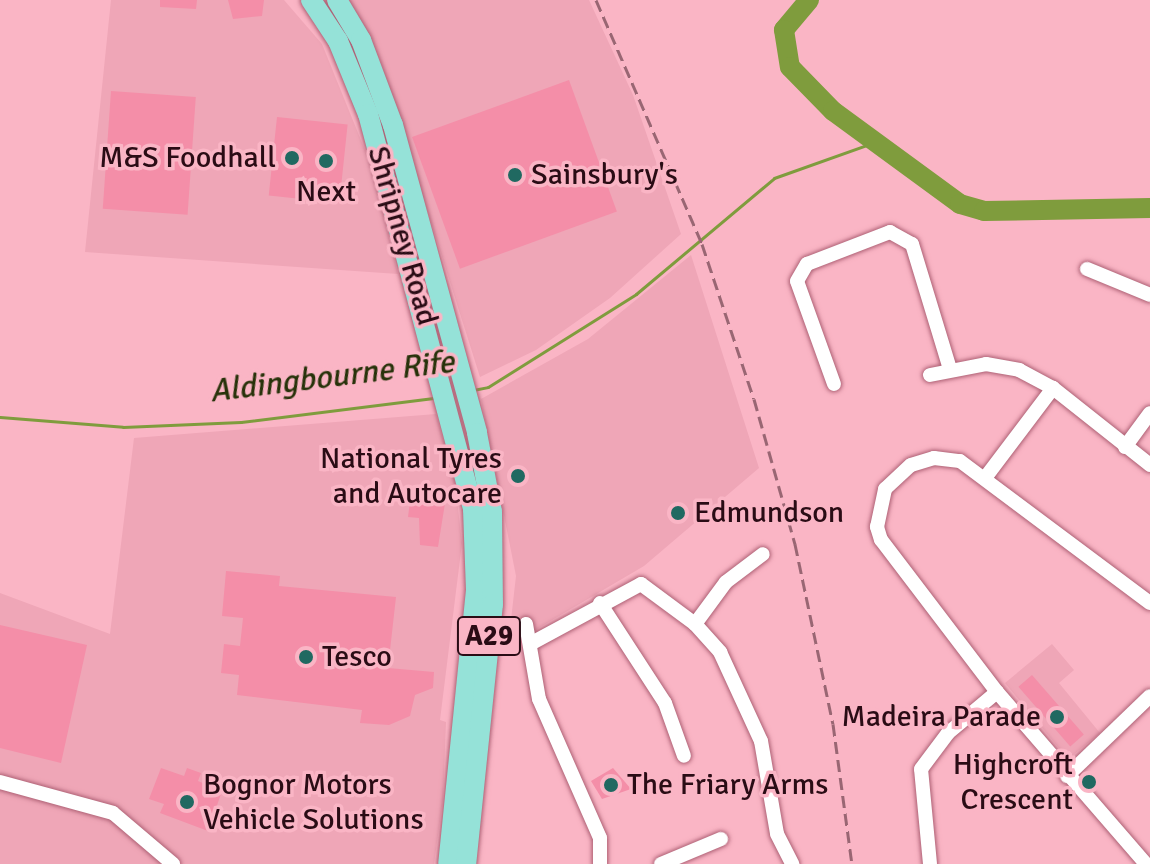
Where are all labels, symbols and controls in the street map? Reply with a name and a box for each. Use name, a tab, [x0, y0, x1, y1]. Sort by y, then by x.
place label: M&S Foodhall	[99, 140, 276, 176]
street label: Shripney Road	[359, 142, 445, 330]
marker: M&S Foodhall	[283, 149, 301, 167]
marker: Next	[317, 152, 335, 170]
place label: Sainsbury's	[531, 157, 678, 193]
marker: Sainsbury's	[506, 166, 524, 184]
place label: Next	[296, 174, 356, 210]
water label: Aldingbourne Rife	[208, 343, 456, 411]
place label: National Tyres and Autocare	[320, 441, 502, 512]
marker: National Tyres and Autocare	[509, 467, 527, 485]
place label: Edmundson	[694, 495, 844, 531]
marker: Edmundson	[669, 504, 687, 522]
road number: A29	[455, 612, 523, 660]
place label: Tesco	[322, 639, 392, 675]
marker: Tesco	[297, 648, 315, 666]
place label: Madeira Parade	[842, 699, 1041, 735]
marker: Madeira Parade	[1048, 708, 1066, 726]
place label: Highcroft Crescent	[953, 747, 1073, 818]
place label: Bognor Motors Vehicle Solutions	[203, 767, 424, 838]
place label: The Friary Arms	[627, 767, 828, 803]
marker: Highcroft Crescent	[1080, 773, 1098, 791]
marker: The Friary Arms	[602, 776, 620, 794]
marker: Bognor Motors Vehicle Solutions	[178, 793, 196, 811]

